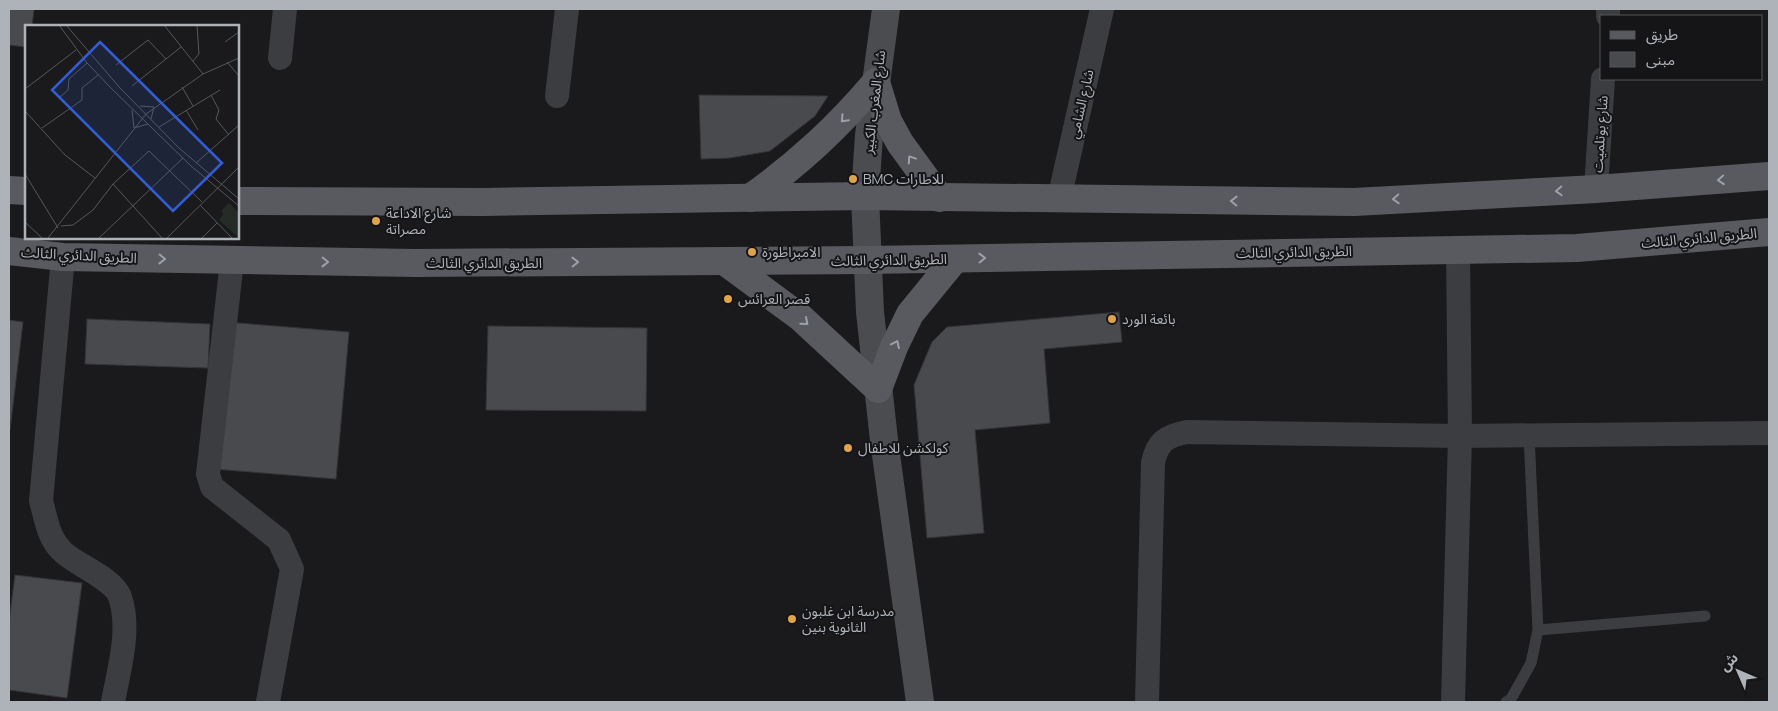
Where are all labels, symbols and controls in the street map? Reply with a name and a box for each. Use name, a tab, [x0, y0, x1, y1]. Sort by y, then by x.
legend	[1600, 15, 1763, 80]
text: طريق	[1646, 24, 1678, 45]
inset map	[25, 25, 239, 239]
street label: شارع المغرب الكبير	[858, 49, 891, 156]
text: مبنى	[1646, 49, 1675, 70]
street label: شارع الشامي	[1063, 67, 1100, 141]
street label: شارع بوتلميت	[1587, 95, 1614, 173]
one-way arrow	[841, 113, 850, 122]
one-way arrow	[907, 155, 917, 164]
place label: BMC للاطارات	[863, 169, 944, 188]
marker: BMC للاطارات	[847, 173, 859, 185]
one-way arrow	[1716, 174, 1724, 185]
one-way arrow	[1554, 185, 1562, 196]
one-way arrow	[1392, 194, 1400, 205]
one-way arrow	[1230, 195, 1238, 206]
place label: شارع الاداعة مصراتة	[386, 203, 451, 238]
marker: شارع الاداعة مصراتة	[370, 215, 382, 227]
street label: الطريق الدائري الثالث	[1640, 223, 1758, 254]
street label: الطريق الدائري الثالث	[1236, 241, 1352, 264]
street label: الطريق الدائري الثالث	[20, 242, 137, 269]
place label: الامبراطورة	[762, 242, 821, 261]
marker: الامبراطورة	[746, 246, 758, 258]
street label: الطريق الدائري الثالث	[831, 249, 947, 272]
street label: الطريق الدائري الثالث	[426, 253, 542, 274]
one-way arrow	[978, 253, 986, 263]
one-way arrow	[158, 254, 166, 264]
one-way arrow	[321, 257, 329, 267]
one-way arrow	[571, 257, 579, 267]
place label: قصر العرائس	[738, 289, 810, 308]
marker: قصر العرائس	[722, 293, 734, 305]
place label: بائعة الورد	[1122, 309, 1176, 328]
marker: بائعة الورد	[1106, 313, 1118, 325]
one-way arrow	[799, 316, 808, 325]
one-way arrow	[889, 340, 900, 349]
place label: كولكشن للاطفال	[858, 438, 949, 457]
marker: كولكشن للاطفال	[842, 442, 854, 454]
place label: مدرسة ابن غلبون الثانوية بنين	[802, 601, 894, 636]
marker: مدرسة ابن غلبون الثانوية بنين	[786, 613, 798, 625]
north arrow	[1713, 646, 1763, 696]
text: ش	[1715, 648, 1742, 675]

